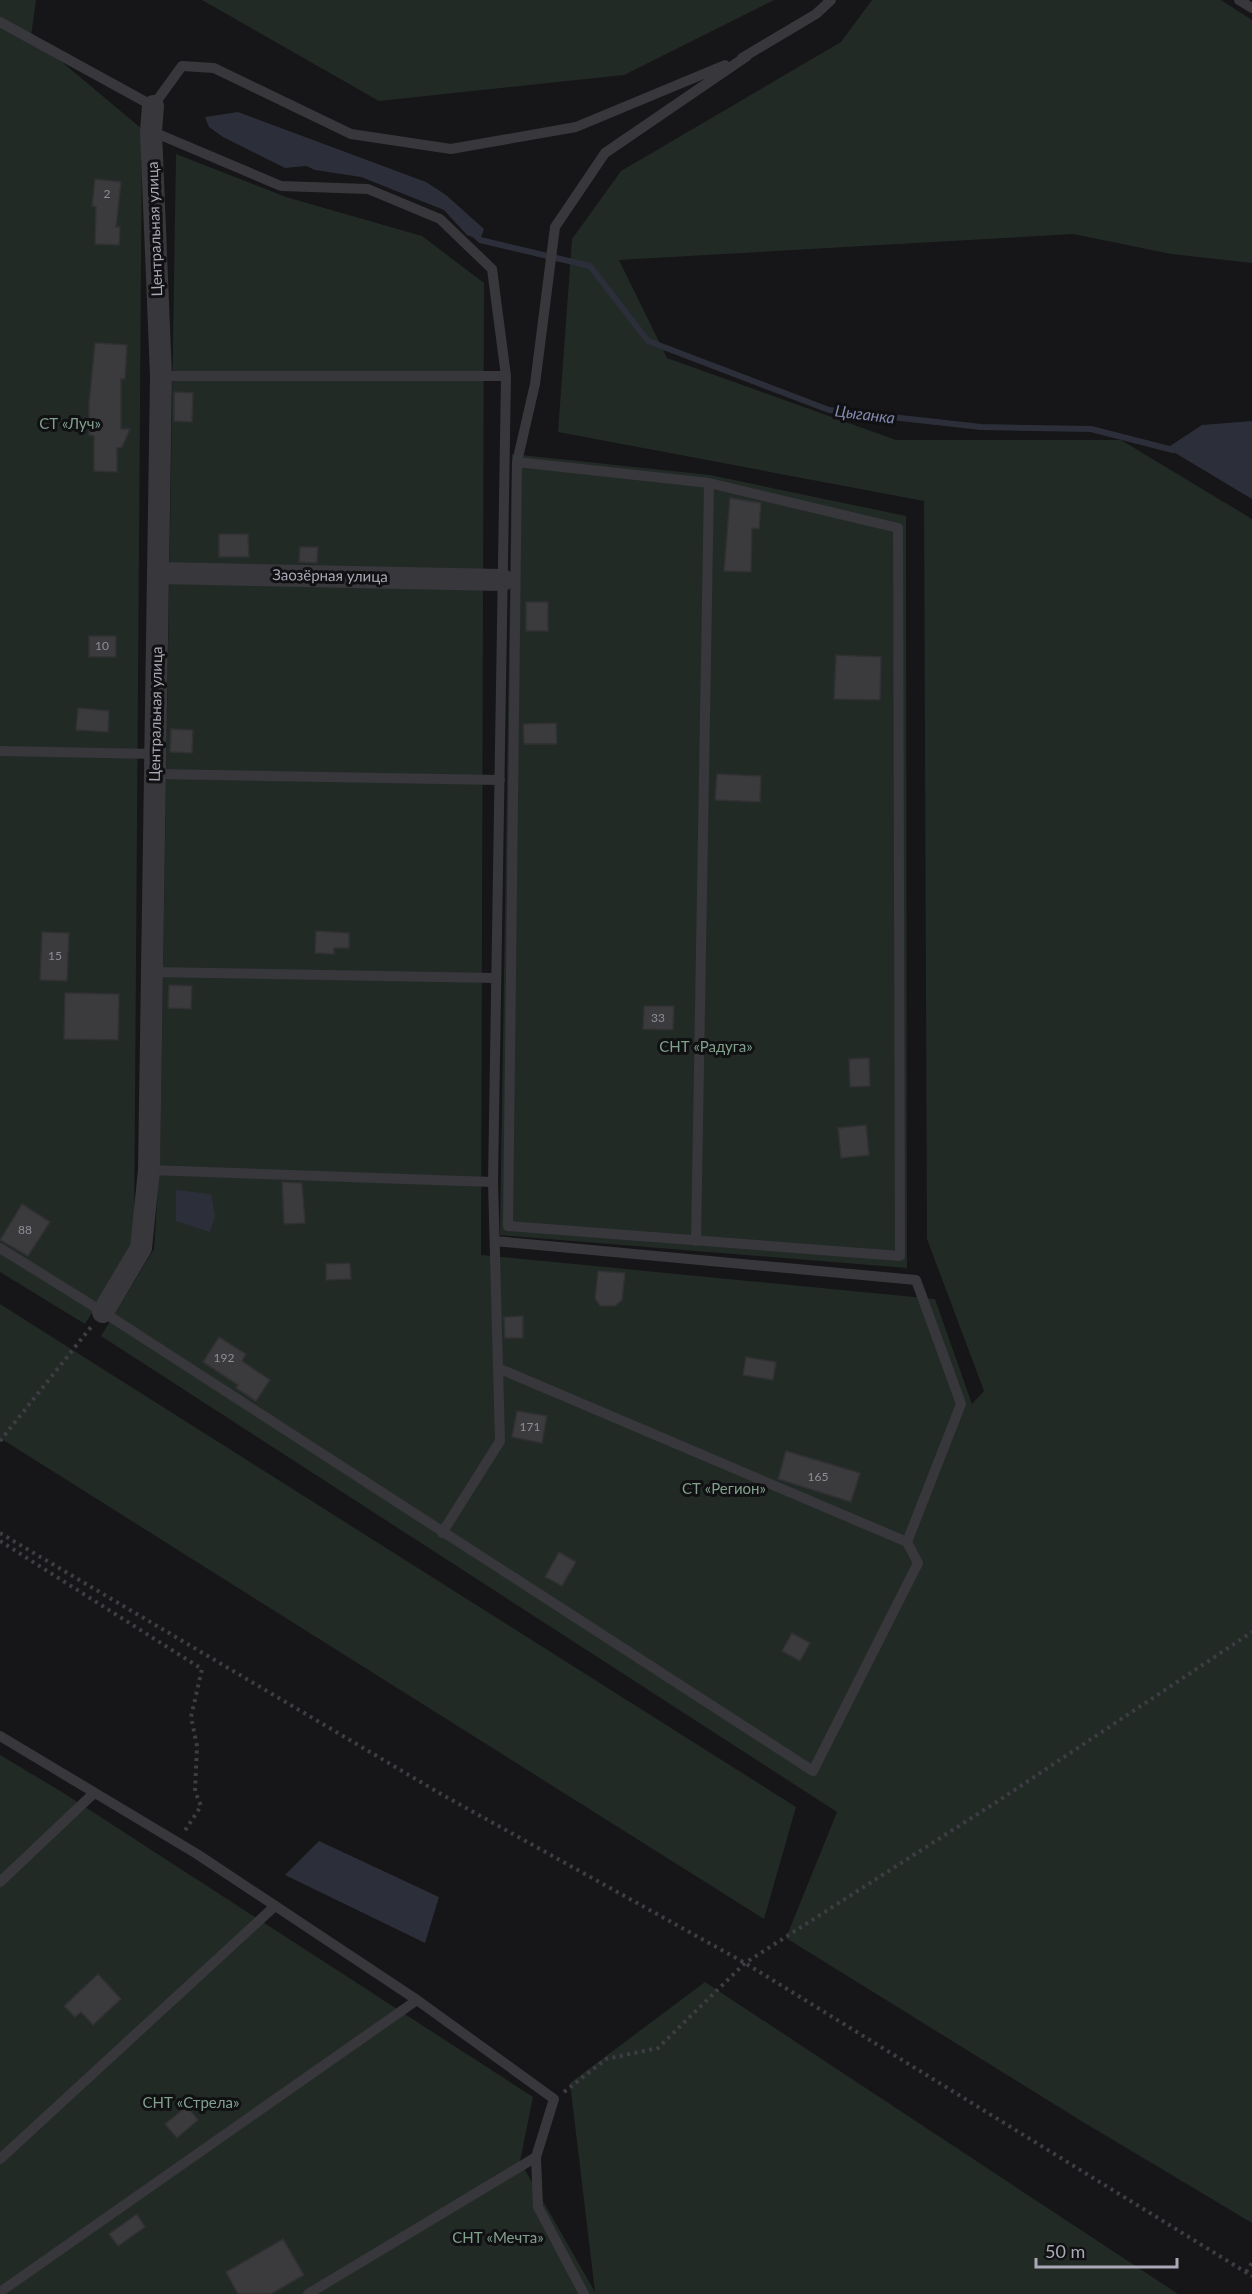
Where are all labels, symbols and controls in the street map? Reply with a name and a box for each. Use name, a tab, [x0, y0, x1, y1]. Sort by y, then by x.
street label: Центральная улица	[143, 161, 165, 297]
house number: 2	[104, 186, 111, 201]
water label: Цыганка	[834, 400, 896, 427]
park label: СТ «Луч»	[39, 414, 101, 432]
street label: Заозёрная улица	[272, 565, 388, 585]
house number: 10	[95, 638, 109, 653]
street label: Центральная улица	[145, 646, 165, 782]
house number: 15	[48, 948, 62, 963]
house number: 33	[651, 1010, 665, 1025]
park label: СНТ «Радуга»	[659, 1037, 753, 1055]
house number: 88	[18, 1222, 32, 1237]
house number: 192	[214, 1350, 234, 1365]
house number: 171	[520, 1419, 540, 1434]
house number: 165	[808, 1469, 828, 1484]
park label: СТ «Регион»	[682, 1479, 766, 1497]
park label: СНТ «Стрела»	[143, 2093, 239, 2111]
park label: СНТ «Мечта»	[452, 2228, 544, 2246]
scale bar	[1036, 2231, 1177, 2269]
text: 50 m	[1045, 2240, 1085, 2262]

